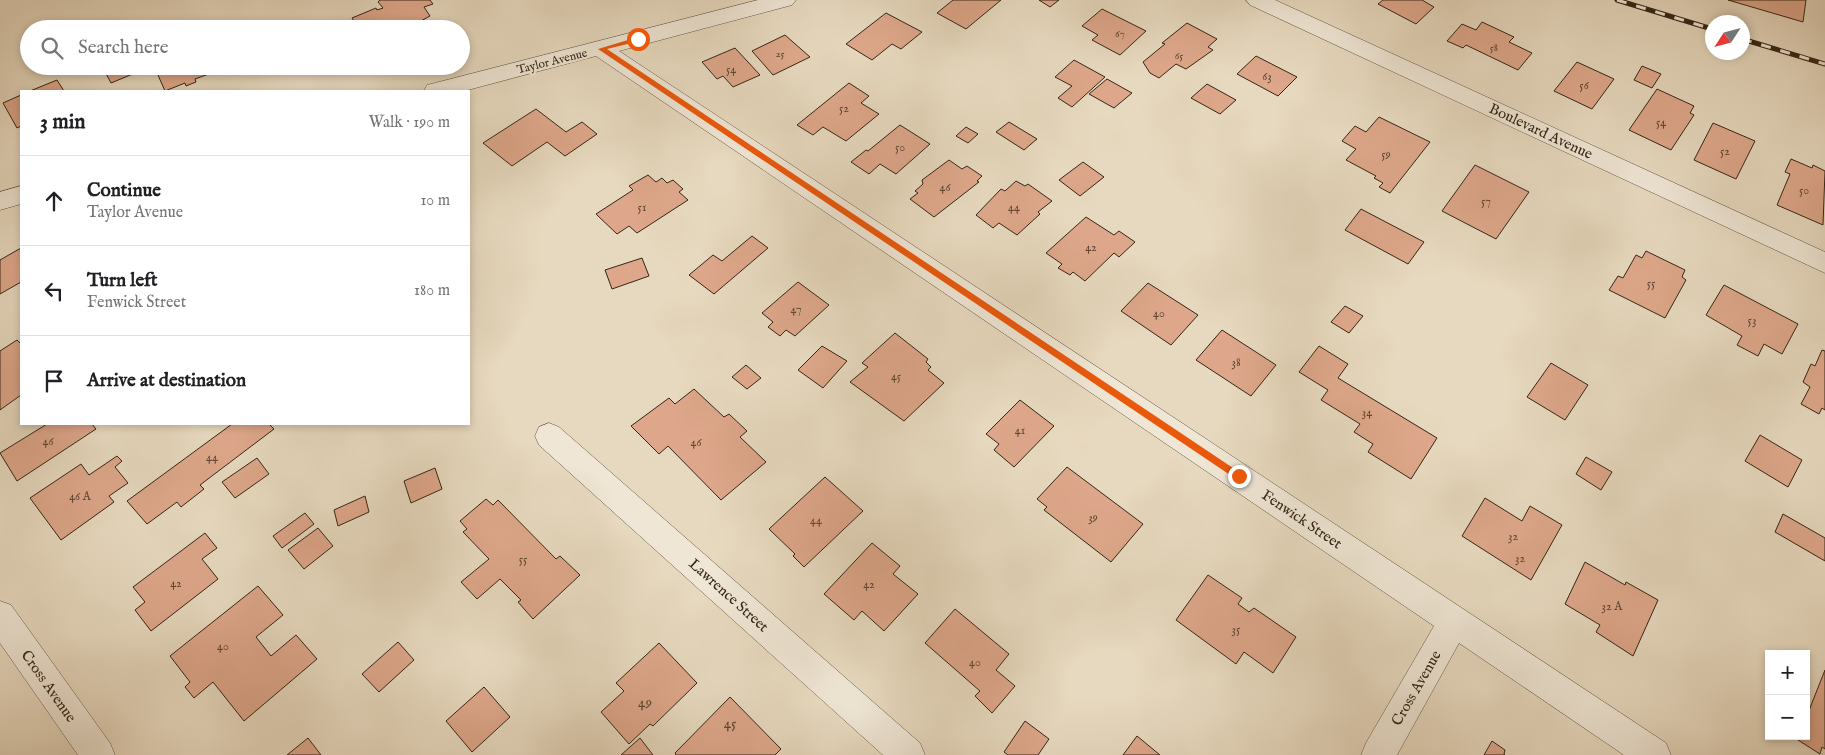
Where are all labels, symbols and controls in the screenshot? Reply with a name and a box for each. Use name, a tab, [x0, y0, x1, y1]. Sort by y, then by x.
north arrow	[1705, 15, 1750, 60]
search box	[20, 20, 470, 75]
house number: 67	[1115, 27, 1125, 41]
route start	[627, 28, 650, 51]
icon: search	[38, 34, 66, 62]
text: Search here	[78, 36, 169, 60]
house number: 58	[1490, 41, 1498, 55]
street label: Taylor Avenue	[515, 45, 589, 77]
house number: 25	[775, 47, 785, 61]
house number: 65	[1175, 49, 1183, 63]
house number: 54	[726, 62, 736, 77]
house number: 63	[1262, 69, 1272, 84]
house number: 56	[1579, 78, 1590, 93]
street label: Boulevard Avenue	[1486, 99, 1596, 164]
house number: 52	[839, 101, 849, 116]
text: 3 min	[40, 109, 85, 136]
text: Walk · 190 m	[369, 113, 450, 133]
house number: 54	[1656, 115, 1666, 130]
house number: 50	[895, 140, 905, 155]
house number: 52	[1720, 144, 1730, 159]
house number: 59	[1381, 147, 1391, 162]
text: Continue	[87, 179, 161, 203]
house number: 46	[940, 180, 951, 195]
house number: 50	[1799, 183, 1809, 198]
icon: ahead	[40, 187, 68, 215]
text: 10 m	[420, 191, 450, 211]
house number: 57	[1481, 194, 1491, 209]
house number: 51	[638, 200, 646, 215]
house number: 44	[1008, 200, 1020, 215]
text: Taylor Avenue	[87, 203, 183, 223]
house number: 42	[1085, 240, 1097, 255]
text: Turn left	[87, 269, 158, 293]
house number: 55	[1647, 276, 1656, 291]
icon: left	[40, 277, 68, 305]
text: 180 m	[414, 281, 450, 301]
text: Fenwick Street	[87, 293, 186, 313]
house number: 47	[790, 302, 802, 317]
house number: 40	[1153, 306, 1165, 321]
house number: 53	[1748, 313, 1756, 328]
house number: 38	[1231, 355, 1241, 370]
icon: arrive	[40, 367, 68, 395]
text: Arrive at destination	[87, 369, 246, 393]
house number: 45	[891, 369, 902, 384]
house number: 34	[1362, 405, 1372, 420]
house number: 41	[1015, 423, 1025, 438]
house number: 46	[43, 434, 54, 449]
house number: 46	[691, 435, 702, 450]
house number: 44	[206, 450, 218, 465]
route end	[1228, 465, 1251, 488]
street label: Fenwick Street	[1258, 486, 1346, 553]
house number: 46 A	[69, 489, 92, 504]
house number: 39	[1088, 510, 1098, 525]
house number: 44	[810, 513, 822, 528]
house number: 32	[1508, 529, 1518, 544]
house number: 32	[1515, 551, 1525, 566]
house number: 55	[519, 552, 528, 567]
street label: Lawrence Street	[685, 555, 773, 636]
house number: 42	[170, 576, 182, 591]
house number: 42	[863, 577, 875, 592]
house number: 32 A	[1602, 599, 1623, 614]
house number: 35	[1232, 622, 1241, 637]
house number: 40	[217, 639, 229, 654]
street label: Cross Avenue	[17, 646, 81, 726]
street label: Cross Avenue	[1387, 647, 1446, 729]
map controls	[1765, 650, 1810, 740]
button: +	[1765, 650, 1810, 695]
house number: 40	[969, 655, 981, 670]
house number: 49	[638, 693, 652, 712]
button: −	[1765, 695, 1810, 740]
house number: 45	[724, 714, 737, 733]

